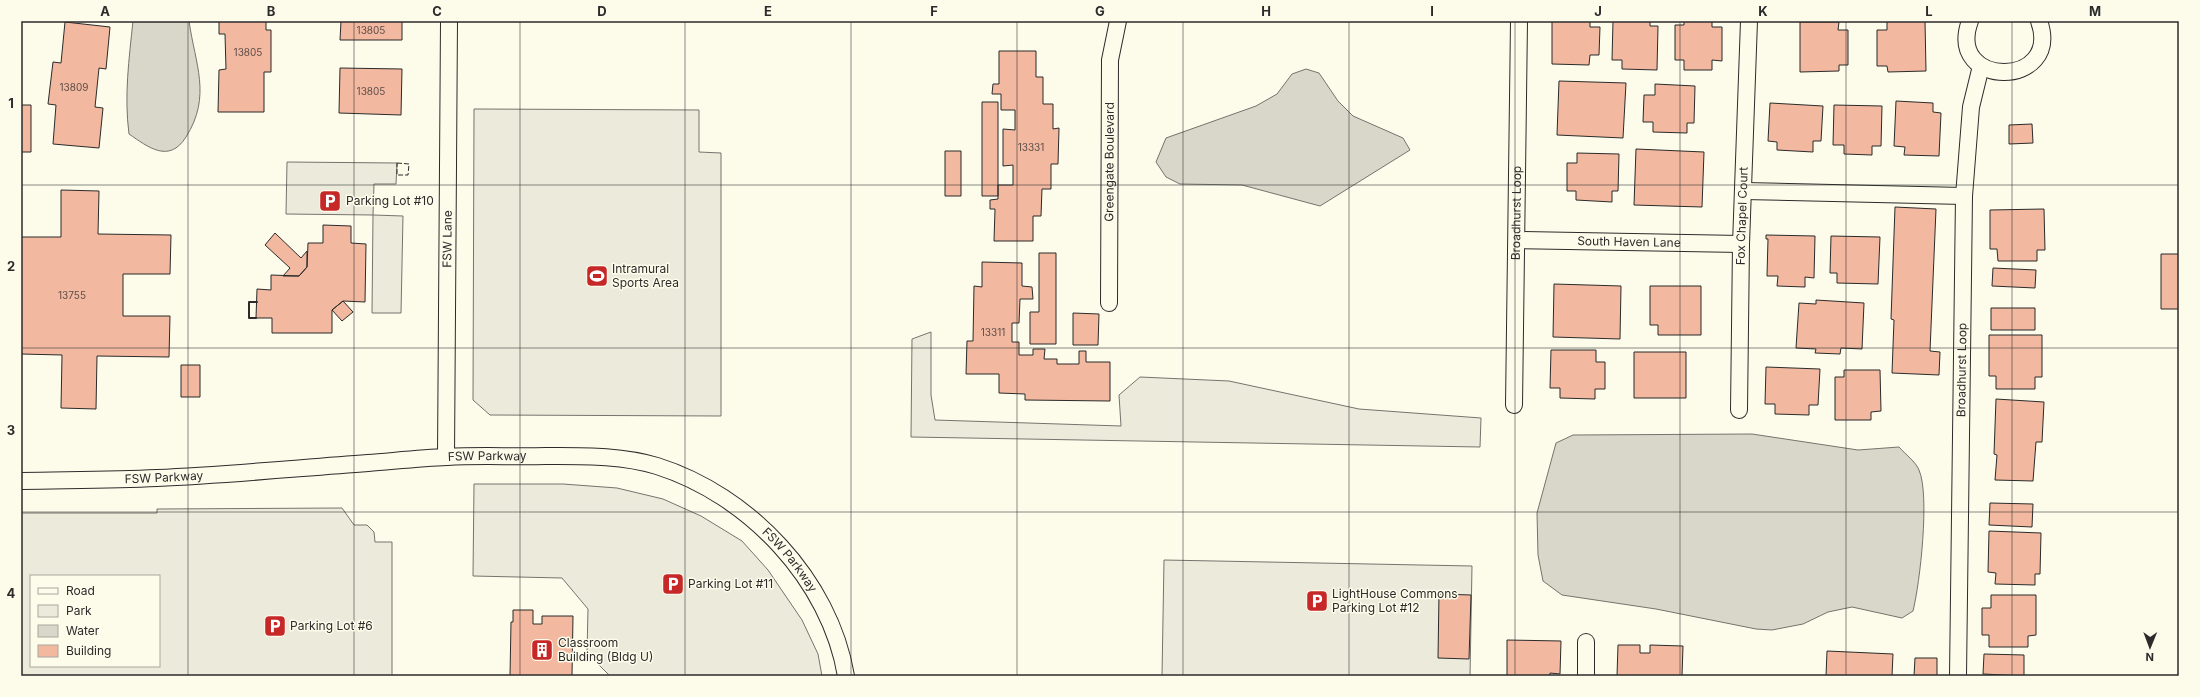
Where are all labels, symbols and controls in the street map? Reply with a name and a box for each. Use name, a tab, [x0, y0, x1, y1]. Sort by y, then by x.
text: A	[100, 3, 110, 19]
text: B	[267, 3, 276, 19]
text: C	[432, 3, 442, 19]
text: D	[597, 3, 607, 19]
text: E	[764, 3, 772, 19]
text: F	[930, 3, 938, 19]
text: G	[1095, 3, 1105, 19]
text: H	[1261, 3, 1271, 19]
text: I	[1430, 3, 1434, 19]
text: J	[1594, 3, 1602, 19]
text: K	[1758, 3, 1768, 19]
text: L	[1925, 3, 1933, 19]
text: M	[2089, 3, 2101, 19]
house number: 13805	[357, 24, 385, 36]
house number: 13805	[234, 46, 262, 58]
house number: 13809	[60, 81, 88, 93]
house number: 13805	[357, 85, 385, 97]
text: 1	[8, 95, 14, 111]
street label: Greengate Boulevard	[1101, 102, 1117, 222]
house number: 13331	[1018, 141, 1044, 153]
street label: Broadhurst Loop	[1508, 166, 1524, 260]
street label: Fox Chapel Court	[1733, 166, 1751, 265]
parking icon: Parking Lot #10	[317, 188, 343, 214]
place label: Parking Lot #10	[346, 193, 434, 208]
street label: FSW Lane	[439, 210, 455, 268]
street label: South Haven Lane	[1577, 233, 1681, 250]
text: 2	[7, 258, 15, 274]
place label: Intramural Sports Area	[612, 261, 679, 290]
sports icon: Intramural Sports Area	[584, 263, 610, 289]
house number: 13755	[58, 289, 86, 301]
street label: Broadhurst Loop	[1953, 323, 1969, 417]
house number: 13311	[981, 326, 1005, 338]
text: 3	[7, 422, 15, 438]
street label: FSW Parkway	[447, 448, 527, 464]
street label: FSW Parkway	[124, 468, 204, 486]
street label: FSW Parkway	[759, 524, 821, 595]
parking icon: Parking Lot #11	[660, 571, 686, 597]
legend	[30, 575, 160, 667]
place label: Parking Lot #11	[688, 576, 773, 591]
text: Road	[66, 583, 95, 598]
text: 4	[7, 585, 16, 601]
place label: LightHouse Commons Parking Lot #12	[1332, 586, 1458, 615]
parking icon: LightHouse Commons Parking Lot #12	[1304, 588, 1330, 614]
text: Park	[66, 603, 92, 618]
parking icon: Parking Lot #6	[262, 613, 288, 639]
place label: Parking Lot #6	[290, 618, 373, 633]
text: Water	[66, 623, 100, 638]
north arrow	[2130, 627, 2170, 667]
place label: Classroom Building (Bldg U)	[558, 635, 653, 664]
building icon: Classroom Building (Bldg U)	[529, 637, 555, 663]
text: Building	[66, 643, 111, 658]
text: N	[2146, 650, 2154, 664]

